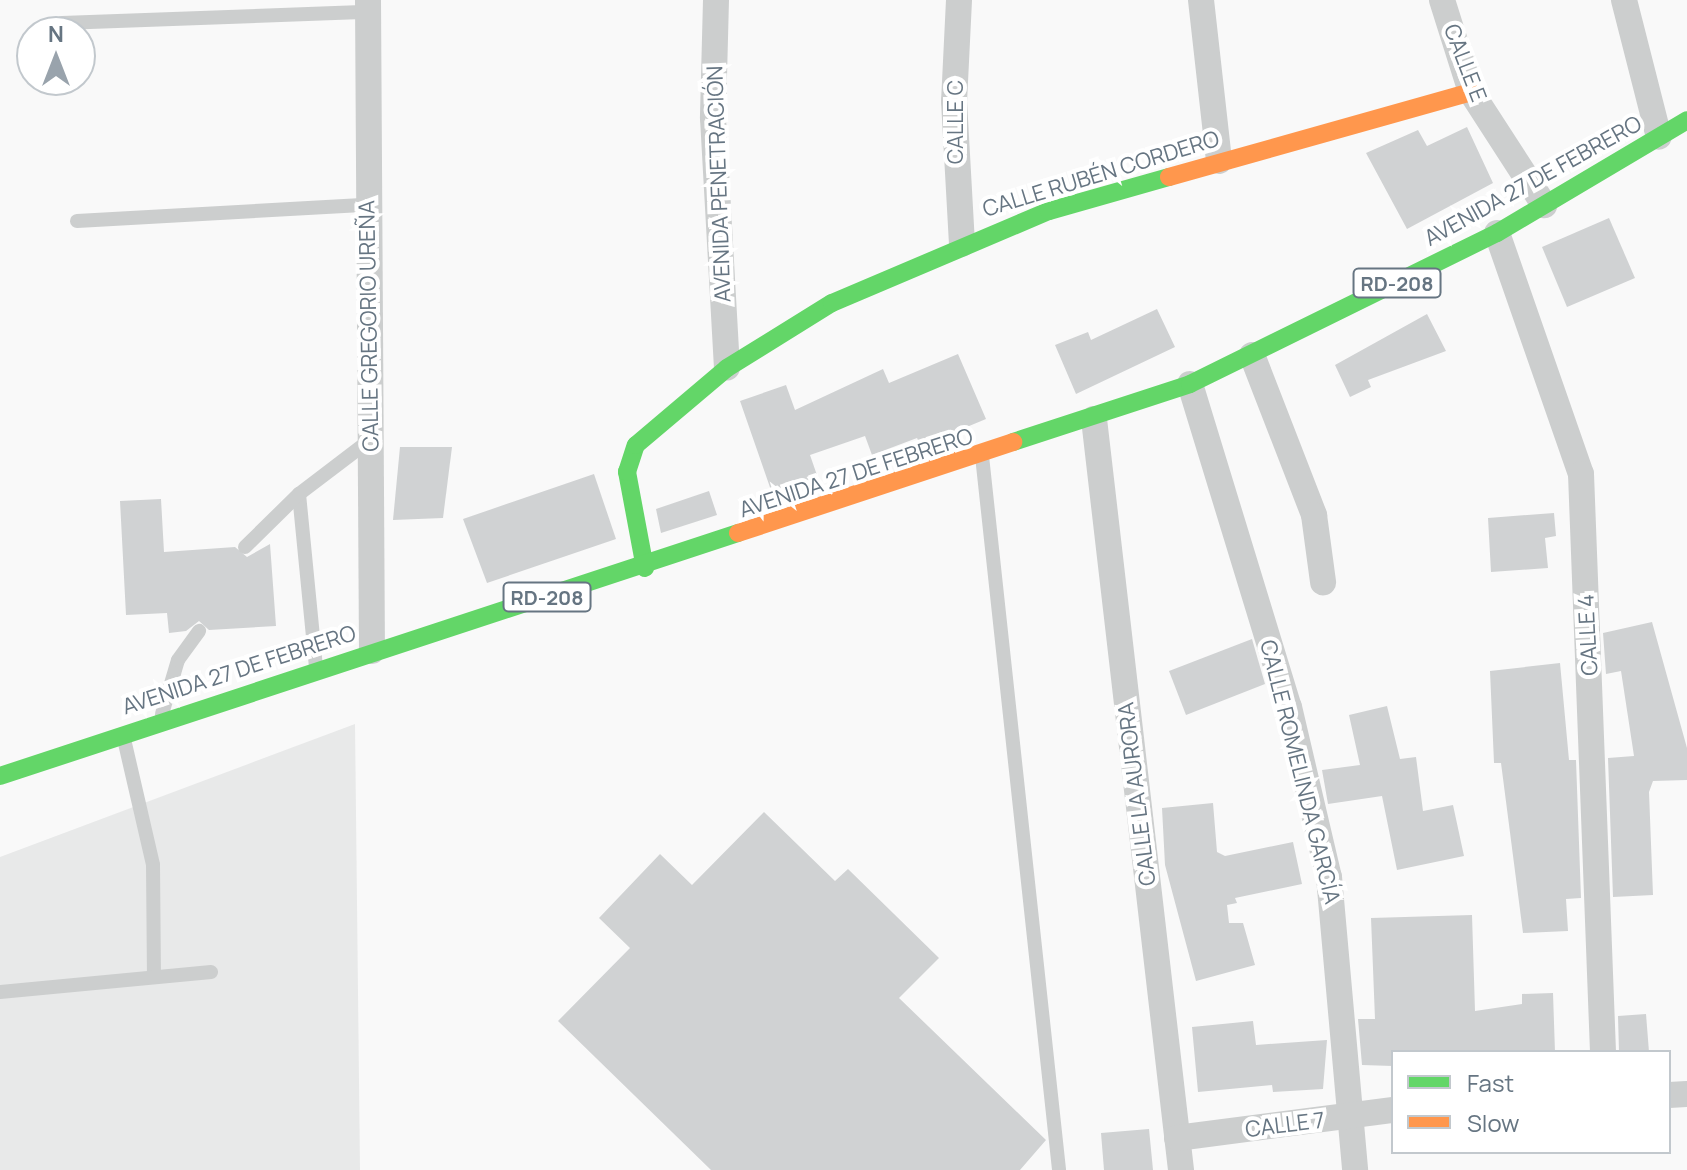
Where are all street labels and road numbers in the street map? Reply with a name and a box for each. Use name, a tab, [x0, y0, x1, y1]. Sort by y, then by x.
street label: CALLE E	[1438, 20, 1492, 106]
street label: AVENIDA PENETRACIÓN	[702, 65, 736, 303]
street label: CALLE C	[943, 80, 969, 164]
street label: AVENIDA 27 DE FEBRERO	[1420, 110, 1646, 252]
street label: CALLE RUBÉN CORDERO	[979, 125, 1223, 223]
street label: CALLE GREGORIO UREÑA	[354, 200, 384, 452]
road number: RD-208	[1351, 267, 1443, 299]
street label: AVENIDA 27 DE FEBRERO	[736, 423, 976, 523]
road number: RD-208	[501, 581, 593, 613]
street label: CALLE 4	[1573, 594, 1603, 676]
street label: AVENIDA 27 DE FEBRERO	[119, 620, 359, 720]
street label: CALLE ROMELINDA GARCÍA	[1254, 637, 1346, 907]
street label: CALLE LA AURORA	[1113, 701, 1161, 887]
street label: CALLE 7	[1244, 1107, 1326, 1143]

